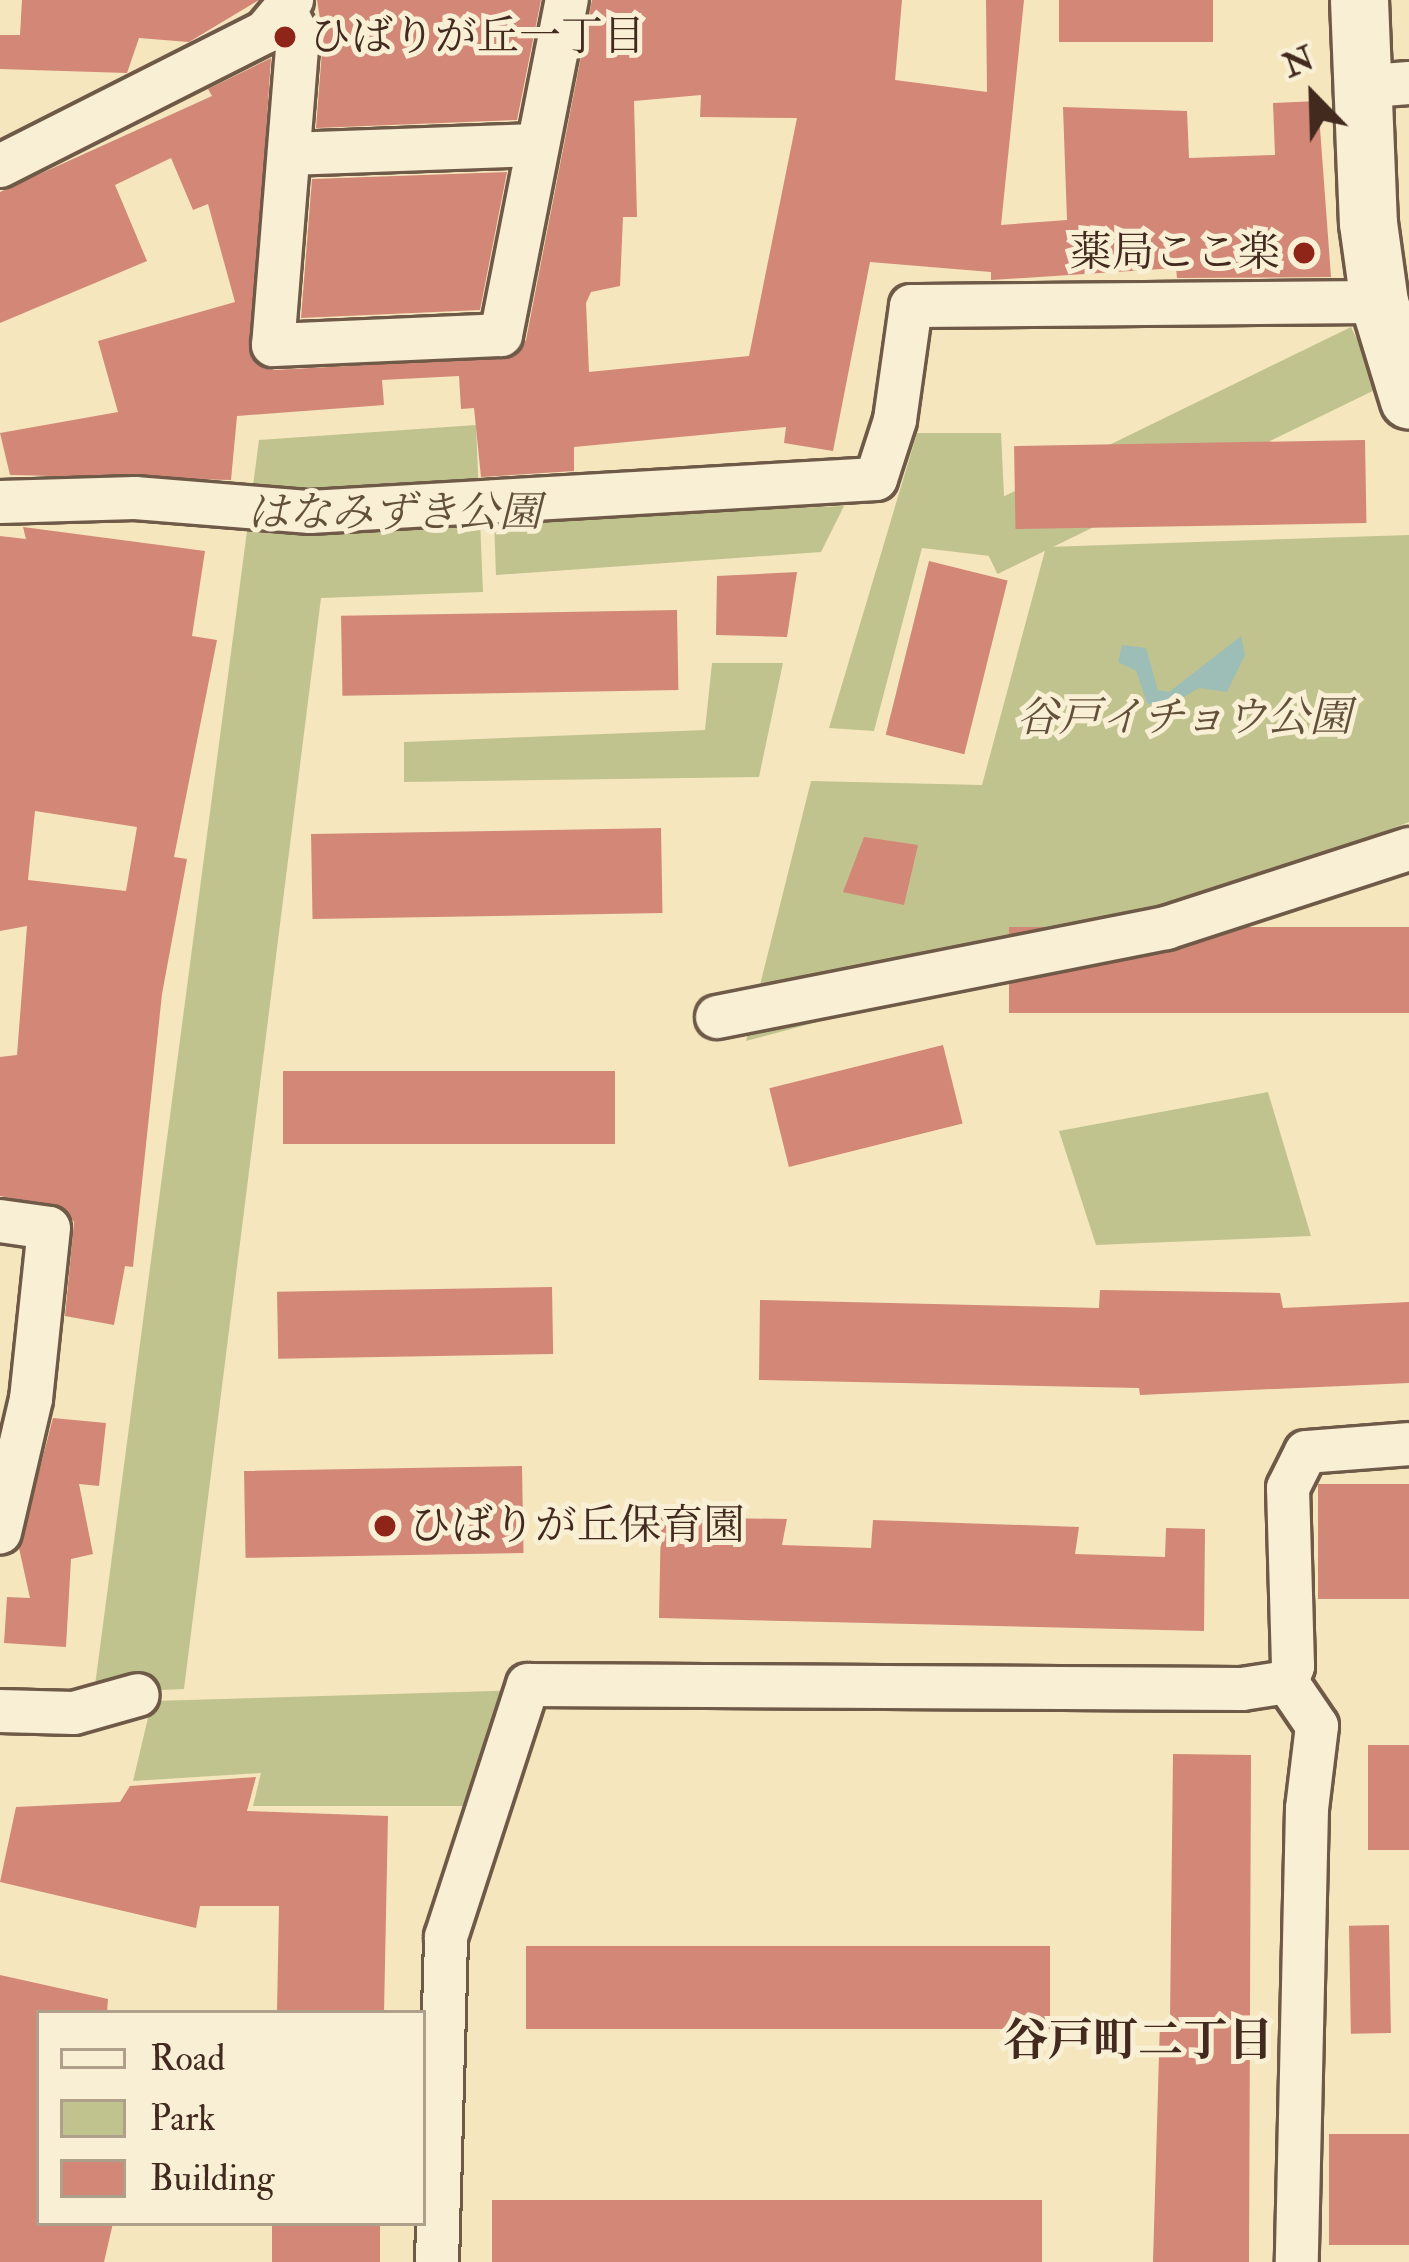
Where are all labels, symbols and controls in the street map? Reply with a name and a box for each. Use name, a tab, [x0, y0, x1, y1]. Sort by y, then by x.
place label: ひばりが丘一丁目	[309, 12, 645, 62]
marker: ひばりが丘一丁目	[272, 24, 298, 50]
north arrow	[1253, 36, 1373, 156]
text: N	[1277, 38, 1320, 87]
place label: 薬局ここ楽	[1070, 228, 1280, 278]
marker: 薬局ここ楽	[1291, 240, 1317, 266]
park label: はなみずき公園	[247, 488, 541, 538]
park label: 谷戸イチョウ公園	[1016, 693, 1352, 743]
place label: ひばりが丘保育園	[409, 1501, 745, 1551]
marker: ひばりが丘保育園	[372, 1513, 398, 1539]
legend	[36, 2010, 426, 2226]
district label: 谷戸町二丁目	[1003, 2015, 1273, 2069]
text: Road	[150, 2036, 225, 2081]
text: Park	[150, 2096, 216, 2141]
text: Building	[150, 2156, 274, 2201]

